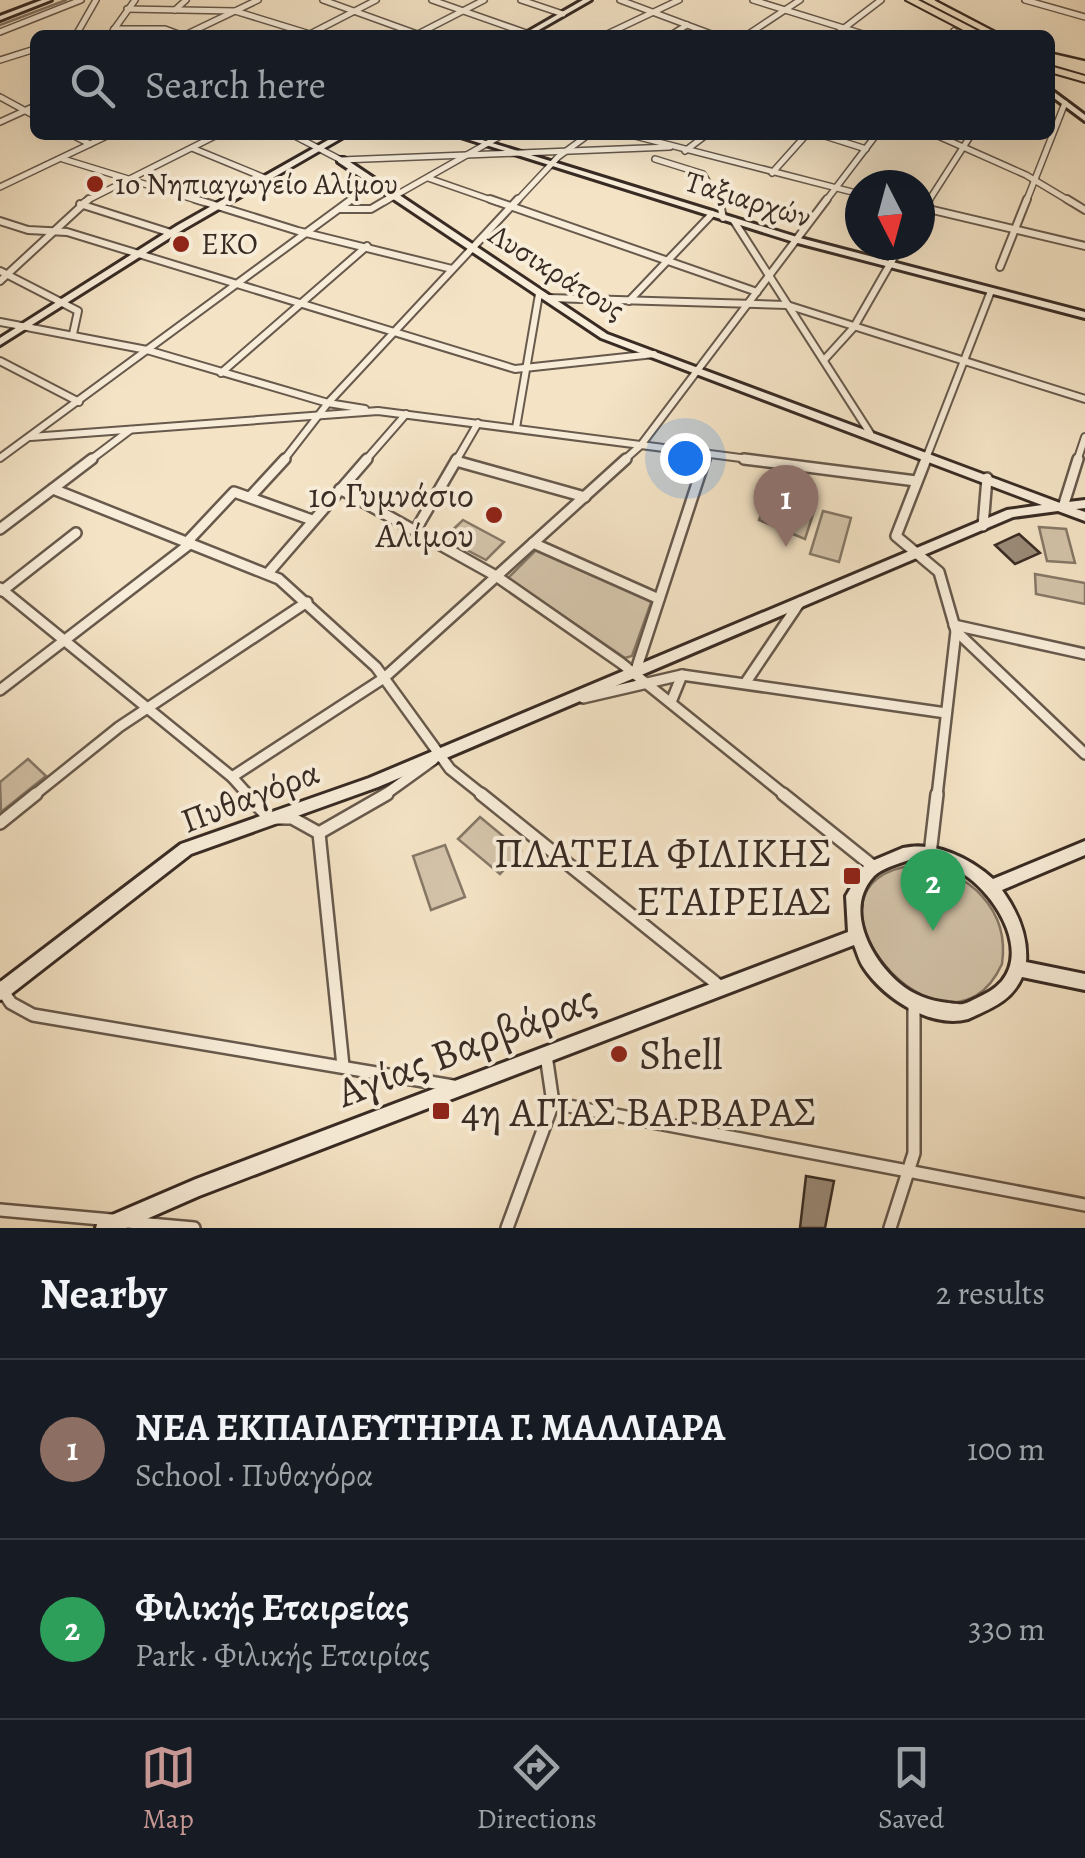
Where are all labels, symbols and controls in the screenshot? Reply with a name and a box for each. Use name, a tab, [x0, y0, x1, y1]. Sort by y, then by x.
search box	[30, 30, 1055, 140]
icon: search	[65, 58, 120, 113]
text: Search here	[145, 59, 326, 111]
street label: Ταξιαρχών	[680, 161, 816, 237]
place label: 1o Νηπιαγωγείο Αλίμου	[115, 164, 398, 204]
north arrow	[845, 170, 935, 260]
marker: 1o Νηπιαγωγείο Αλίμου	[84, 173, 106, 195]
street label: Λυσικράτους	[481, 214, 633, 330]
place label: EKO	[201, 224, 258, 264]
marker: EKO	[170, 233, 192, 255]
your location	[660, 433, 711, 484]
pin: 1	[754, 464, 818, 547]
place label: 1ο Γυμνάσιο Αλίμου	[308, 471, 474, 559]
marker: 1ο Γυμνάσιο Αλίμου	[483, 504, 505, 526]
street label: Πυθαγόρα	[174, 748, 326, 844]
place label: ΠΛΑΤΕΙΑ ΦΙΛΙΚΗΣ ΕΤΑΙΡΕΙΑΣ	[494, 824, 832, 929]
pin: 2	[900, 848, 966, 931]
marker: ΠΛΑΤΕΙΑ ΦΙΛΙΚΗΣ ΕΤΑΙΡΕΙΑΣ	[841, 865, 863, 887]
street label: Αγίας Βαρβάρας	[327, 969, 604, 1121]
place label: Shell	[639, 1026, 723, 1083]
marker: Shell	[608, 1043, 630, 1065]
place label: 4η ΑΓΙΑΣ ΒΑΡΒΑΡΑΣ	[461, 1083, 817, 1140]
marker: 4η ΑΓΙΑΣ ΒΑΡΒΑΡΑΣ	[430, 1100, 452, 1122]
text: Nearby	[40, 1265, 167, 1322]
text: 2 results	[936, 1271, 1045, 1315]
text: ΝΕΑ ΕΚΠΑΙΔΕΥΤΗΡΙΑ Γ. ΜΑΛΛΙΑΡΑ	[135, 1401, 725, 1453]
text: 1	[67, 1427, 78, 1471]
text: 100 m	[967, 1427, 1045, 1471]
text: School · Πυθαγόρα	[135, 1453, 373, 1497]
text: Φιλικής Εταιρείας	[135, 1581, 409, 1633]
text: 2	[65, 1607, 80, 1651]
text: 330 m	[968, 1607, 1045, 1651]
text: Park · Φιλικής Εταιρίας	[135, 1633, 430, 1677]
tab: Map	[141, 1740, 196, 1838]
tab: Directions	[477, 1740, 597, 1838]
tab: Saved	[878, 1740, 944, 1838]

